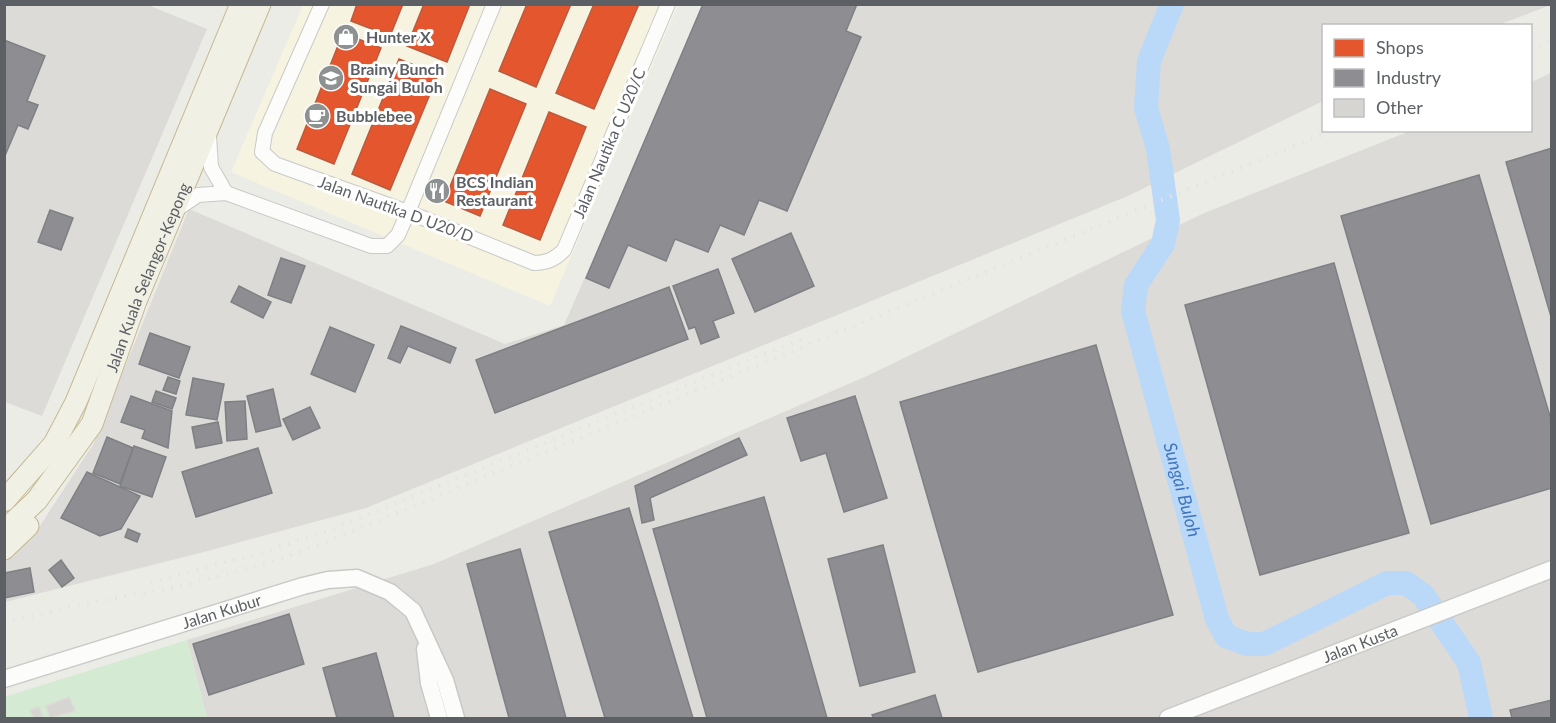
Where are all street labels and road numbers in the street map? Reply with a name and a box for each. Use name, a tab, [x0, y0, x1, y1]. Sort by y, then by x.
street label: Jalan Nautika C U20/C	[568, 65, 649, 221]
street label: Jalan Nautika D U20/D	[316, 172, 476, 246]
street label: Jalan Kuala Selangor-Kepong	[101, 180, 193, 375]
street label: Jalan Kubur	[180, 590, 264, 632]
street label: Jalan Kusta	[1320, 620, 1400, 666]

